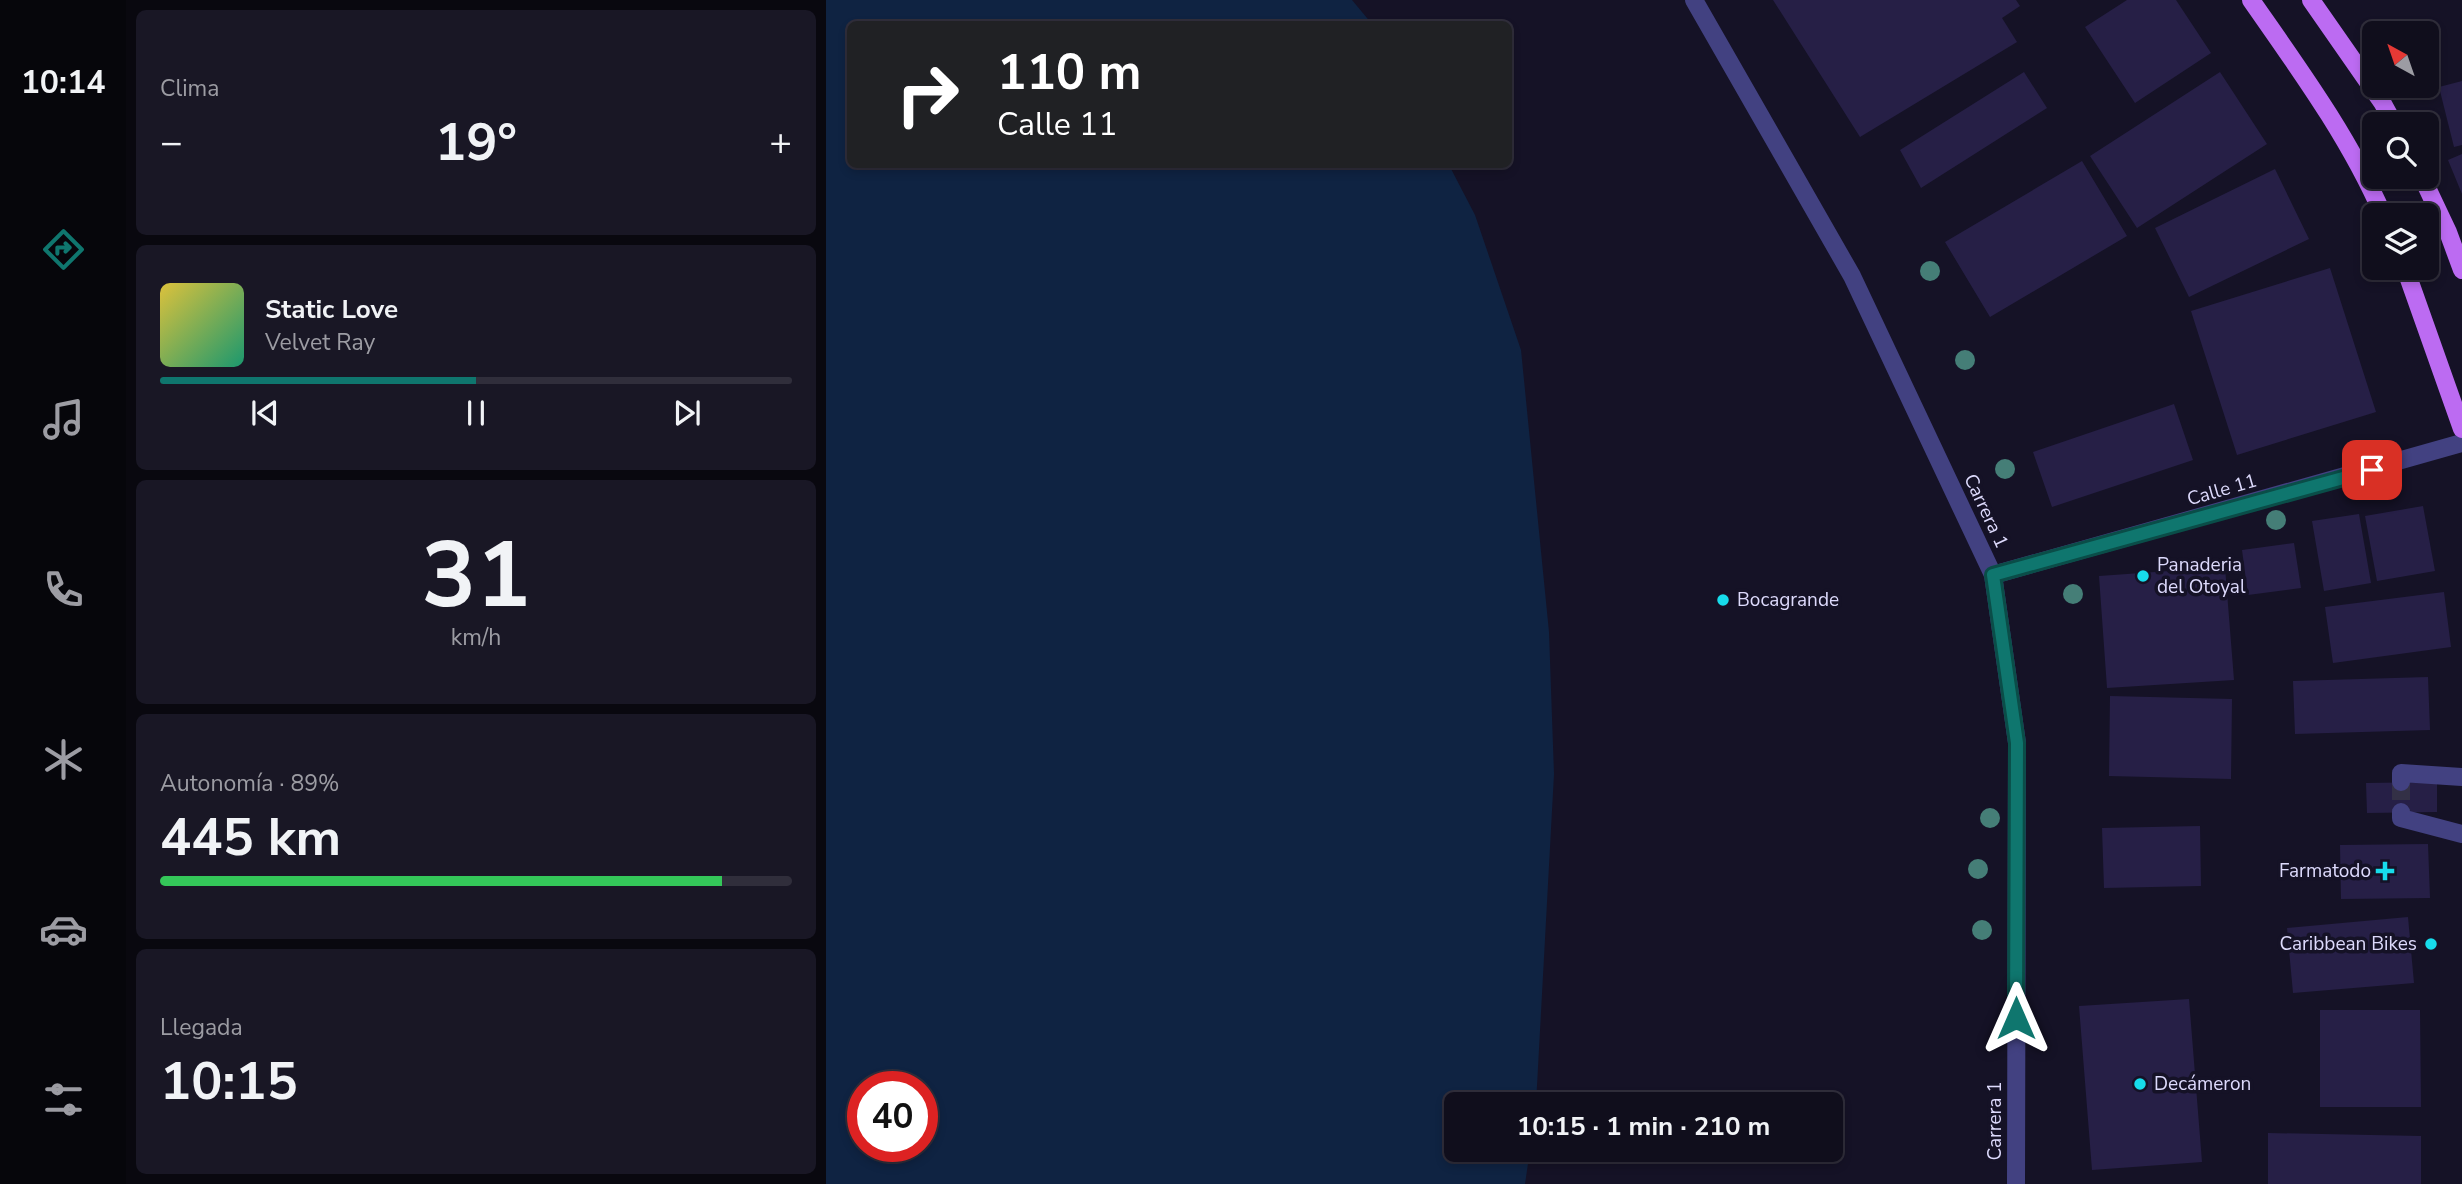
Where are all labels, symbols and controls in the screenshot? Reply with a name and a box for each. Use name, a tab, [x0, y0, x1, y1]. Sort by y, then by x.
north arrow	[2362, 21, 2440, 98]
map controls	[2362, 21, 2439, 280]
text: 110 m	[997, 39, 1141, 106]
icon: right	[882, 49, 973, 140]
text: 10:14	[21, 61, 105, 104]
text: Clima	[160, 73, 220, 104]
text: Calle 11	[997, 103, 1117, 146]
text: 19°	[435, 107, 517, 178]
button: search	[2362, 112, 2439, 189]
text: −	[160, 117, 183, 168]
text: +	[769, 117, 792, 168]
button: layers	[2362, 203, 2439, 280]
icon: directions	[39, 225, 88, 274]
text: Static Love	[265, 292, 398, 327]
text: Velvet Ray	[265, 327, 375, 358]
icon: previous	[246, 394, 284, 432]
icon: pause	[457, 394, 495, 432]
icon: next	[668, 394, 706, 432]
icon: music	[39, 395, 88, 444]
pin	[2342, 440, 2402, 500]
icon: arrive	[2353, 451, 2391, 489]
street label: Calle 11	[2184, 468, 2260, 512]
street label: Carrera 1	[1957, 470, 2015, 552]
text: 31	[421, 514, 531, 638]
place label: Panaderia del Otoyal	[2157, 552, 2246, 600]
icon: phone	[39, 565, 88, 614]
marker: Panaderia del Otoyal	[2135, 568, 2151, 584]
place label: Bocagrande	[1737, 587, 1839, 613]
marker: Bocagrande	[1715, 592, 1731, 608]
text: km/h	[451, 622, 501, 653]
icon: climate	[39, 735, 88, 784]
text: Autonomía · 89%	[160, 768, 340, 799]
text: 445 km	[160, 802, 341, 873]
place label: Farmatodo	[2279, 858, 2371, 884]
marker: Farmatodo	[2377, 863, 2393, 879]
icon: car	[39, 905, 88, 954]
place label: Caribbean Bikes	[2279, 931, 2417, 957]
marker: Caribbean Bikes	[2423, 936, 2439, 952]
position arrow	[1979, 981, 2053, 1055]
text: Llegada	[160, 1012, 243, 1043]
text: 10:15	[160, 1046, 298, 1117]
speed limit sign: 40	[847, 1071, 938, 1162]
place label: Decámeron	[2154, 1071, 2251, 1097]
icon: filters	[39, 1075, 88, 1124]
marker: Decámeron	[2132, 1076, 2148, 1092]
street label: Carrera 1	[1982, 1081, 2008, 1161]
text: 10:15 · 1 min · 210 m	[1517, 1109, 1770, 1144]

